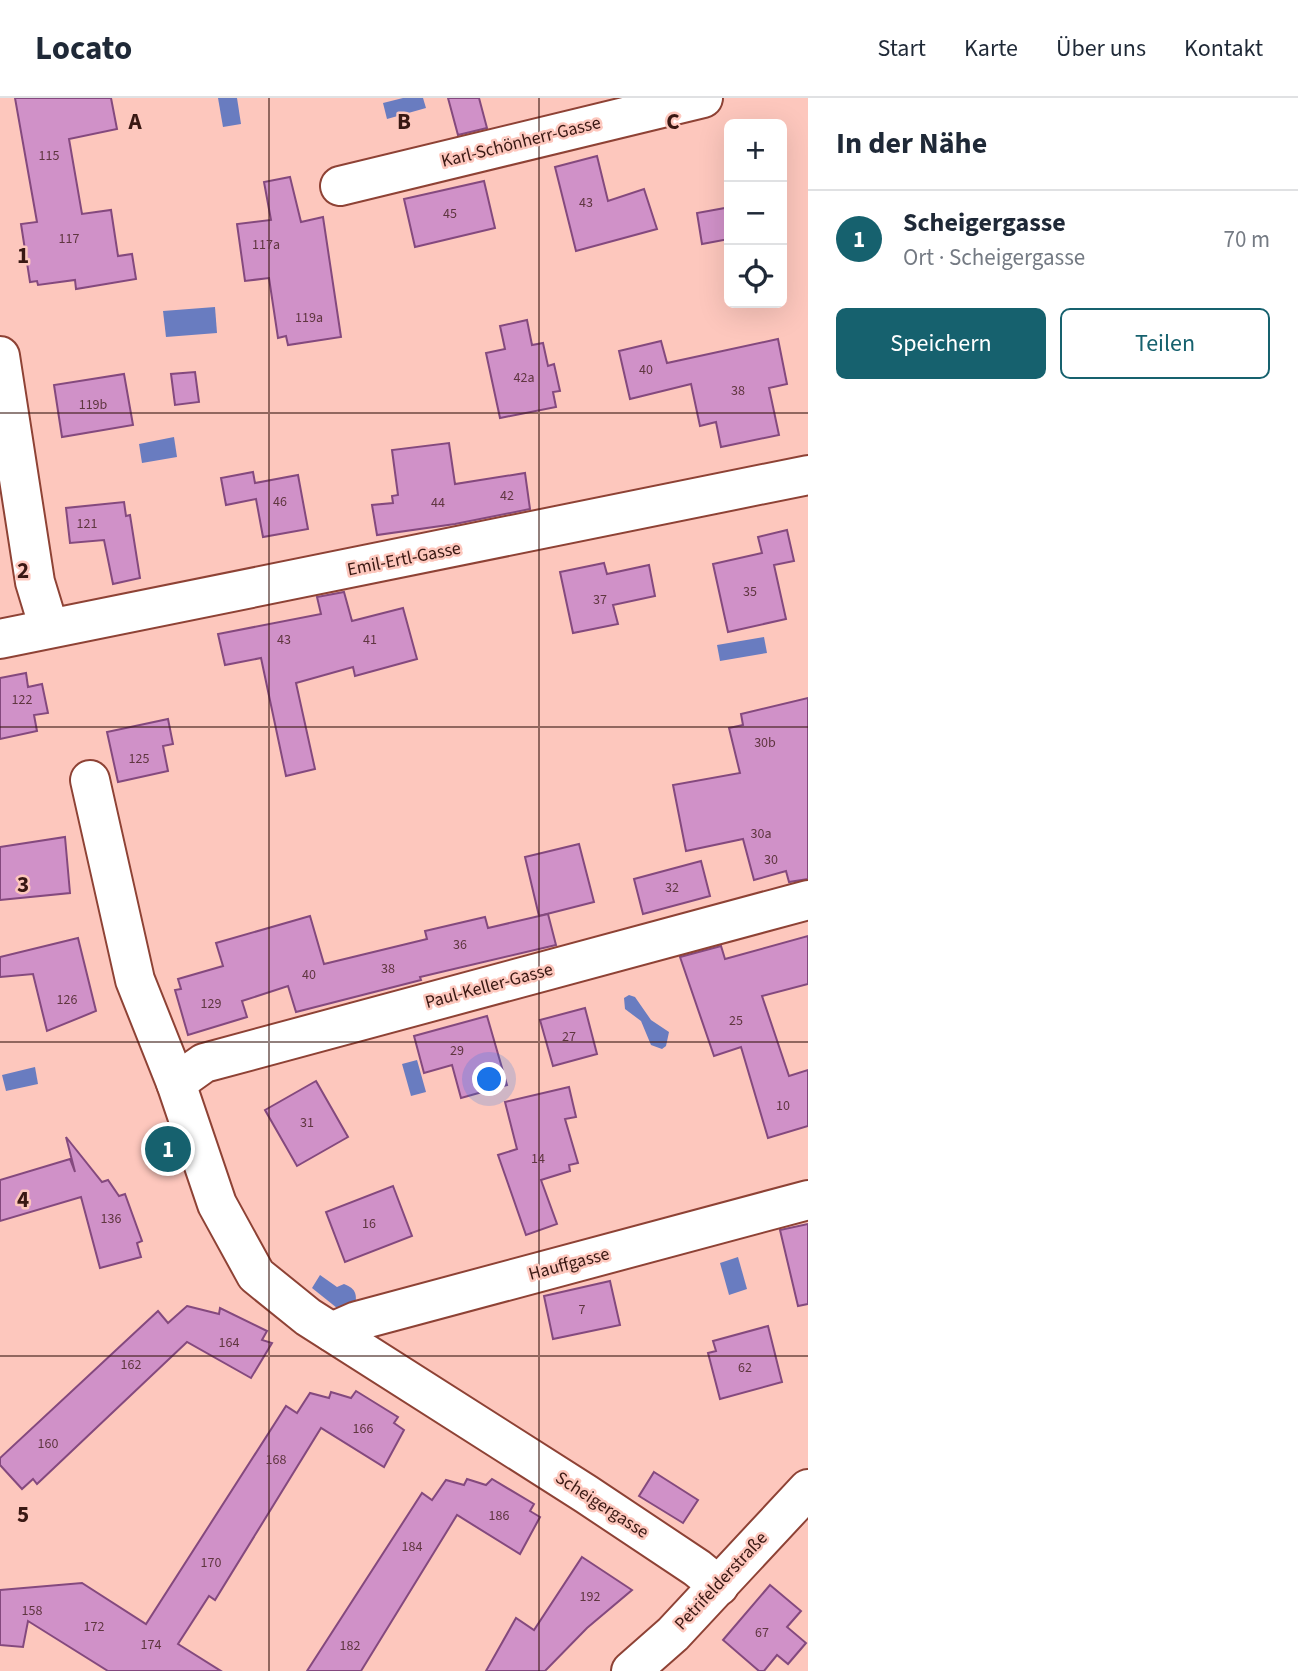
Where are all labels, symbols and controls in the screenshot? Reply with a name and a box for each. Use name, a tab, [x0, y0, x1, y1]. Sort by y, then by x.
text: Locato	[35, 25, 132, 72]
text: Start	[878, 31, 926, 66]
text: Karte	[964, 31, 1018, 66]
text: Über uns	[1056, 31, 1146, 66]
text: Kontakt	[1184, 31, 1263, 66]
text: A	[127, 105, 142, 138]
text: B	[397, 105, 411, 138]
text: C	[666, 105, 680, 138]
street label: Karl-Schönherr-Gasse	[439, 110, 603, 174]
map controls	[724, 119, 787, 308]
button: +	[724, 119, 787, 182]
text: In der Nähe	[836, 122, 987, 165]
house number: 115	[39, 146, 59, 166]
button: −	[724, 182, 787, 245]
house number: 43	[579, 193, 593, 213]
house number: 45	[443, 204, 457, 224]
text: Scheigergasse	[903, 204, 1066, 241]
text: 1	[853, 223, 865, 256]
text: 70 m	[1223, 223, 1270, 256]
house number: 117	[59, 229, 79, 249]
house number: 117a	[252, 235, 280, 255]
text: 1	[17, 239, 29, 272]
text: Ort · Scheigergasse	[903, 241, 1085, 274]
button: locate	[724, 245, 787, 308]
house number: 119a	[295, 308, 323, 328]
button: Speichern	[836, 308, 1046, 379]
button: Teilen	[1060, 308, 1270, 379]
house number: 40	[639, 360, 653, 380]
house number: 42a	[514, 368, 534, 388]
house number: 38	[731, 381, 745, 401]
house number: 119b	[79, 395, 108, 415]
house number: 42	[500, 486, 514, 506]
house number: 46	[273, 492, 287, 512]
house number: 44	[431, 493, 445, 513]
house number: 121	[77, 514, 97, 534]
street label: Emil-Ertl-Gasse	[345, 536, 463, 582]
text: 2	[17, 554, 29, 587]
house number: 35	[743, 582, 757, 602]
house number: 37	[593, 590, 607, 610]
house number: 43	[277, 630, 291, 650]
house number: 41	[363, 630, 377, 650]
house number: 122	[12, 690, 32, 710]
house number: 30b	[754, 733, 776, 753]
house number: 125	[129, 749, 149, 769]
house number: 30a	[751, 824, 771, 844]
house number: 30	[764, 850, 778, 870]
text: 3	[17, 868, 29, 901]
house number: 32	[665, 878, 679, 898]
house number: 36	[453, 935, 467, 955]
street label: Paul-Keller-Gasse	[422, 957, 556, 1015]
house number: 38	[381, 959, 395, 979]
house number: 40	[302, 965, 316, 985]
house number: 126	[57, 990, 77, 1010]
house number: 129	[201, 994, 221, 1014]
house number: 25	[729, 1011, 743, 1031]
house number: 27	[562, 1027, 576, 1047]
house number: 29	[450, 1041, 464, 1061]
your location	[472, 1062, 506, 1096]
house number: 10	[776, 1096, 790, 1116]
house number: 31	[300, 1113, 314, 1133]
pin: 1	[145, 1123, 191, 1175]
house number: 14	[531, 1149, 545, 1169]
text: 4	[17, 1183, 29, 1216]
house number: 136	[101, 1209, 121, 1229]
house number: 16	[362, 1214, 376, 1234]
street label: Hauffgasse	[526, 1241, 612, 1287]
house number: 7	[579, 1300, 586, 1320]
house number: 164	[219, 1333, 239, 1353]
house number: 162	[121, 1355, 141, 1375]
house number: 62	[738, 1358, 752, 1378]
house number: 166	[353, 1419, 373, 1439]
house number: 160	[38, 1434, 58, 1454]
house number: 168	[266, 1450, 286, 1470]
street label: Scheigergasse	[550, 1465, 654, 1545]
text: 5	[17, 1498, 29, 1531]
house number: 186	[489, 1506, 509, 1526]
street label: Petrifelderstraße	[669, 1526, 773, 1636]
house number: 184	[402, 1537, 422, 1557]
house number: 170	[201, 1553, 221, 1573]
house number: 192	[580, 1587, 600, 1607]
house number: 158	[22, 1601, 42, 1621]
house number: 172	[84, 1617, 104, 1637]
house number: 67	[755, 1623, 769, 1643]
house number: 174	[141, 1635, 161, 1655]
house number: 182	[340, 1636, 360, 1656]

